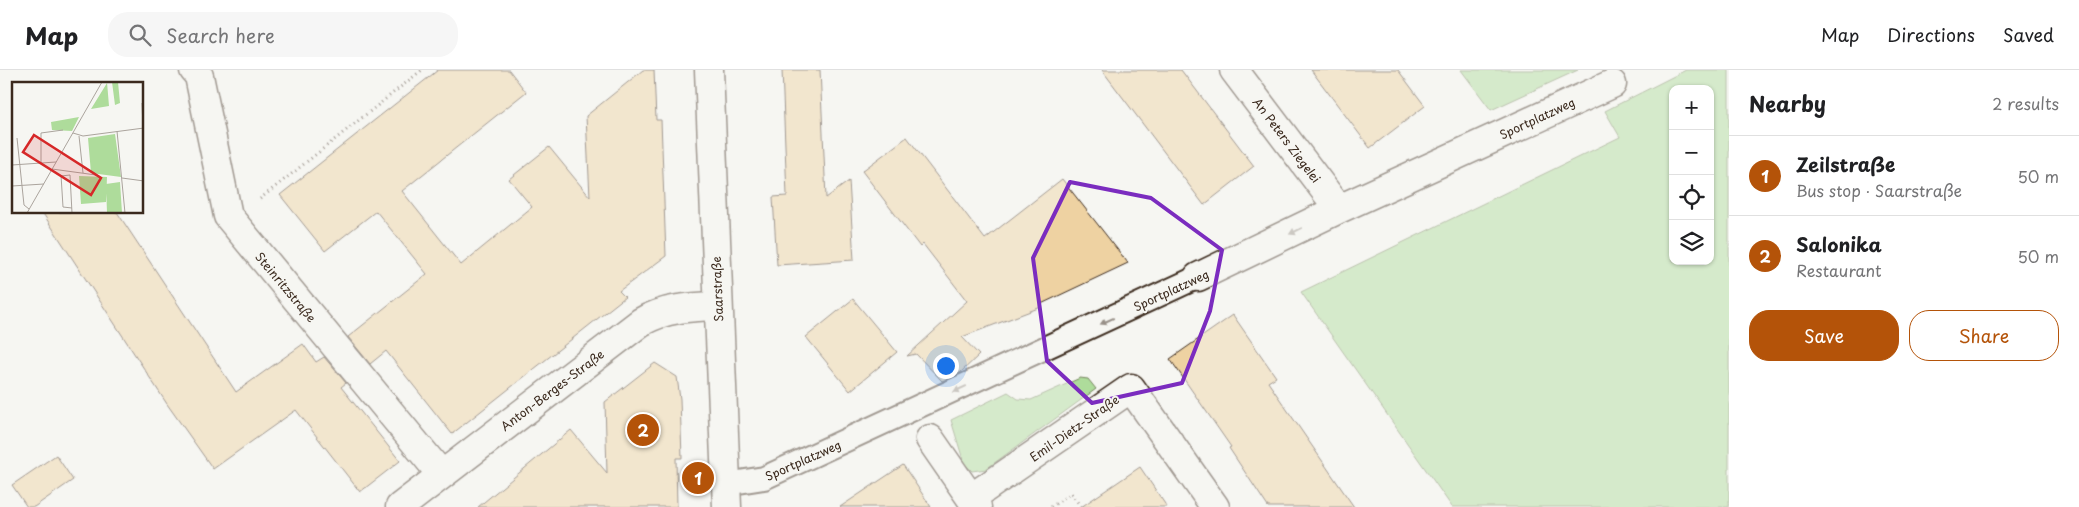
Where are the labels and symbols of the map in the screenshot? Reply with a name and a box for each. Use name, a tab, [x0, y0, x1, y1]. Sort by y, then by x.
inset map	[12, 82, 144, 214]
street label: Sportplatzweg	[1496, 93, 1578, 143]
street label: An Peters Ziegelei	[1249, 94, 1325, 186]
one-way arrow	[1288, 226, 1303, 235]
street label: Steinritzstraße	[251, 248, 321, 326]
street label: Saarstraße	[707, 256, 727, 322]
street label: Sportplatzweg	[1130, 265, 1212, 315]
one-way arrow	[1100, 317, 1114, 325]
street label: Anton-Berges-Straße	[497, 345, 607, 435]
your location	[933, 353, 959, 379]
one-way arrow	[952, 385, 967, 393]
street label: Emil-Dietz-Straße	[1026, 390, 1122, 466]
pin: 2	[627, 411, 659, 449]
street label: Sportplatzweg	[762, 435, 844, 485]
pin: 1	[682, 459, 714, 497]

